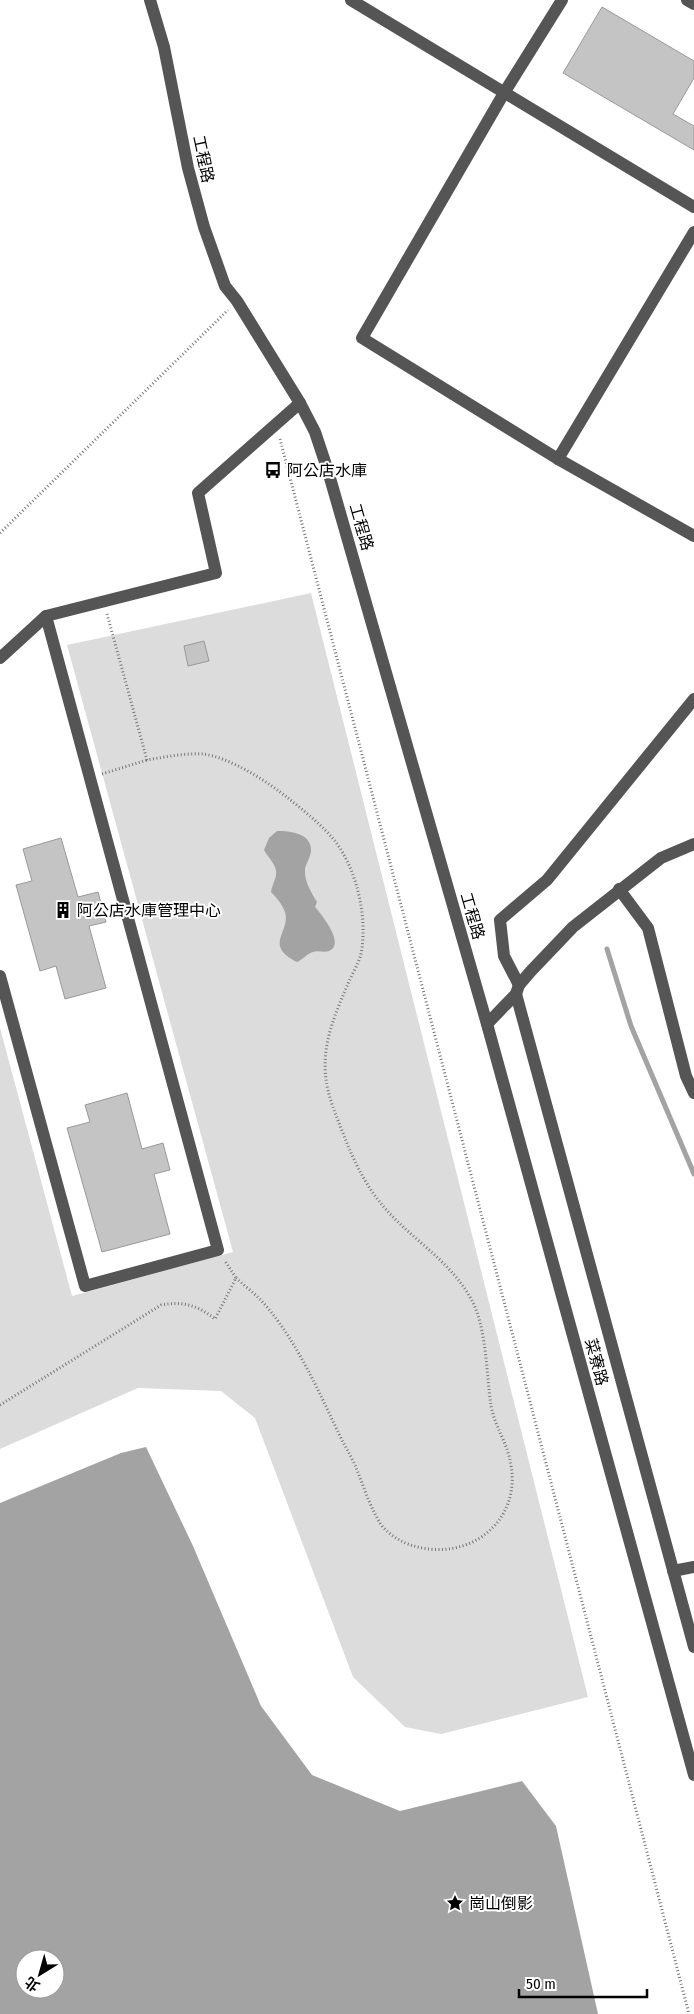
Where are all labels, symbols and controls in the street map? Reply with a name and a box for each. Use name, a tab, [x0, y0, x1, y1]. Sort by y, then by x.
street label: 工程路	[189, 134, 218, 185]
bus stop icon: 阿公店水庫	[263, 460, 283, 480]
place label: 阿公店水庫	[287, 461, 367, 480]
street label: 工程路	[346, 501, 377, 553]
street label: 工程路	[457, 890, 488, 942]
building icon: 阿公店水庫管理中心	[53, 900, 73, 920]
place label: 阿公店水庫管理中心	[77, 901, 221, 920]
street label: 菜寮路	[581, 1336, 612, 1388]
place icon: 崗山倒影	[445, 1893, 465, 1913]
place label: 崗山倒影	[469, 1894, 533, 1913]
north arrow	[15, 1949, 65, 1999]
scale bar	[519, 1966, 646, 1998]
text: 北	[22, 1973, 43, 1995]
text: 50 m	[526, 1975, 556, 1993]

